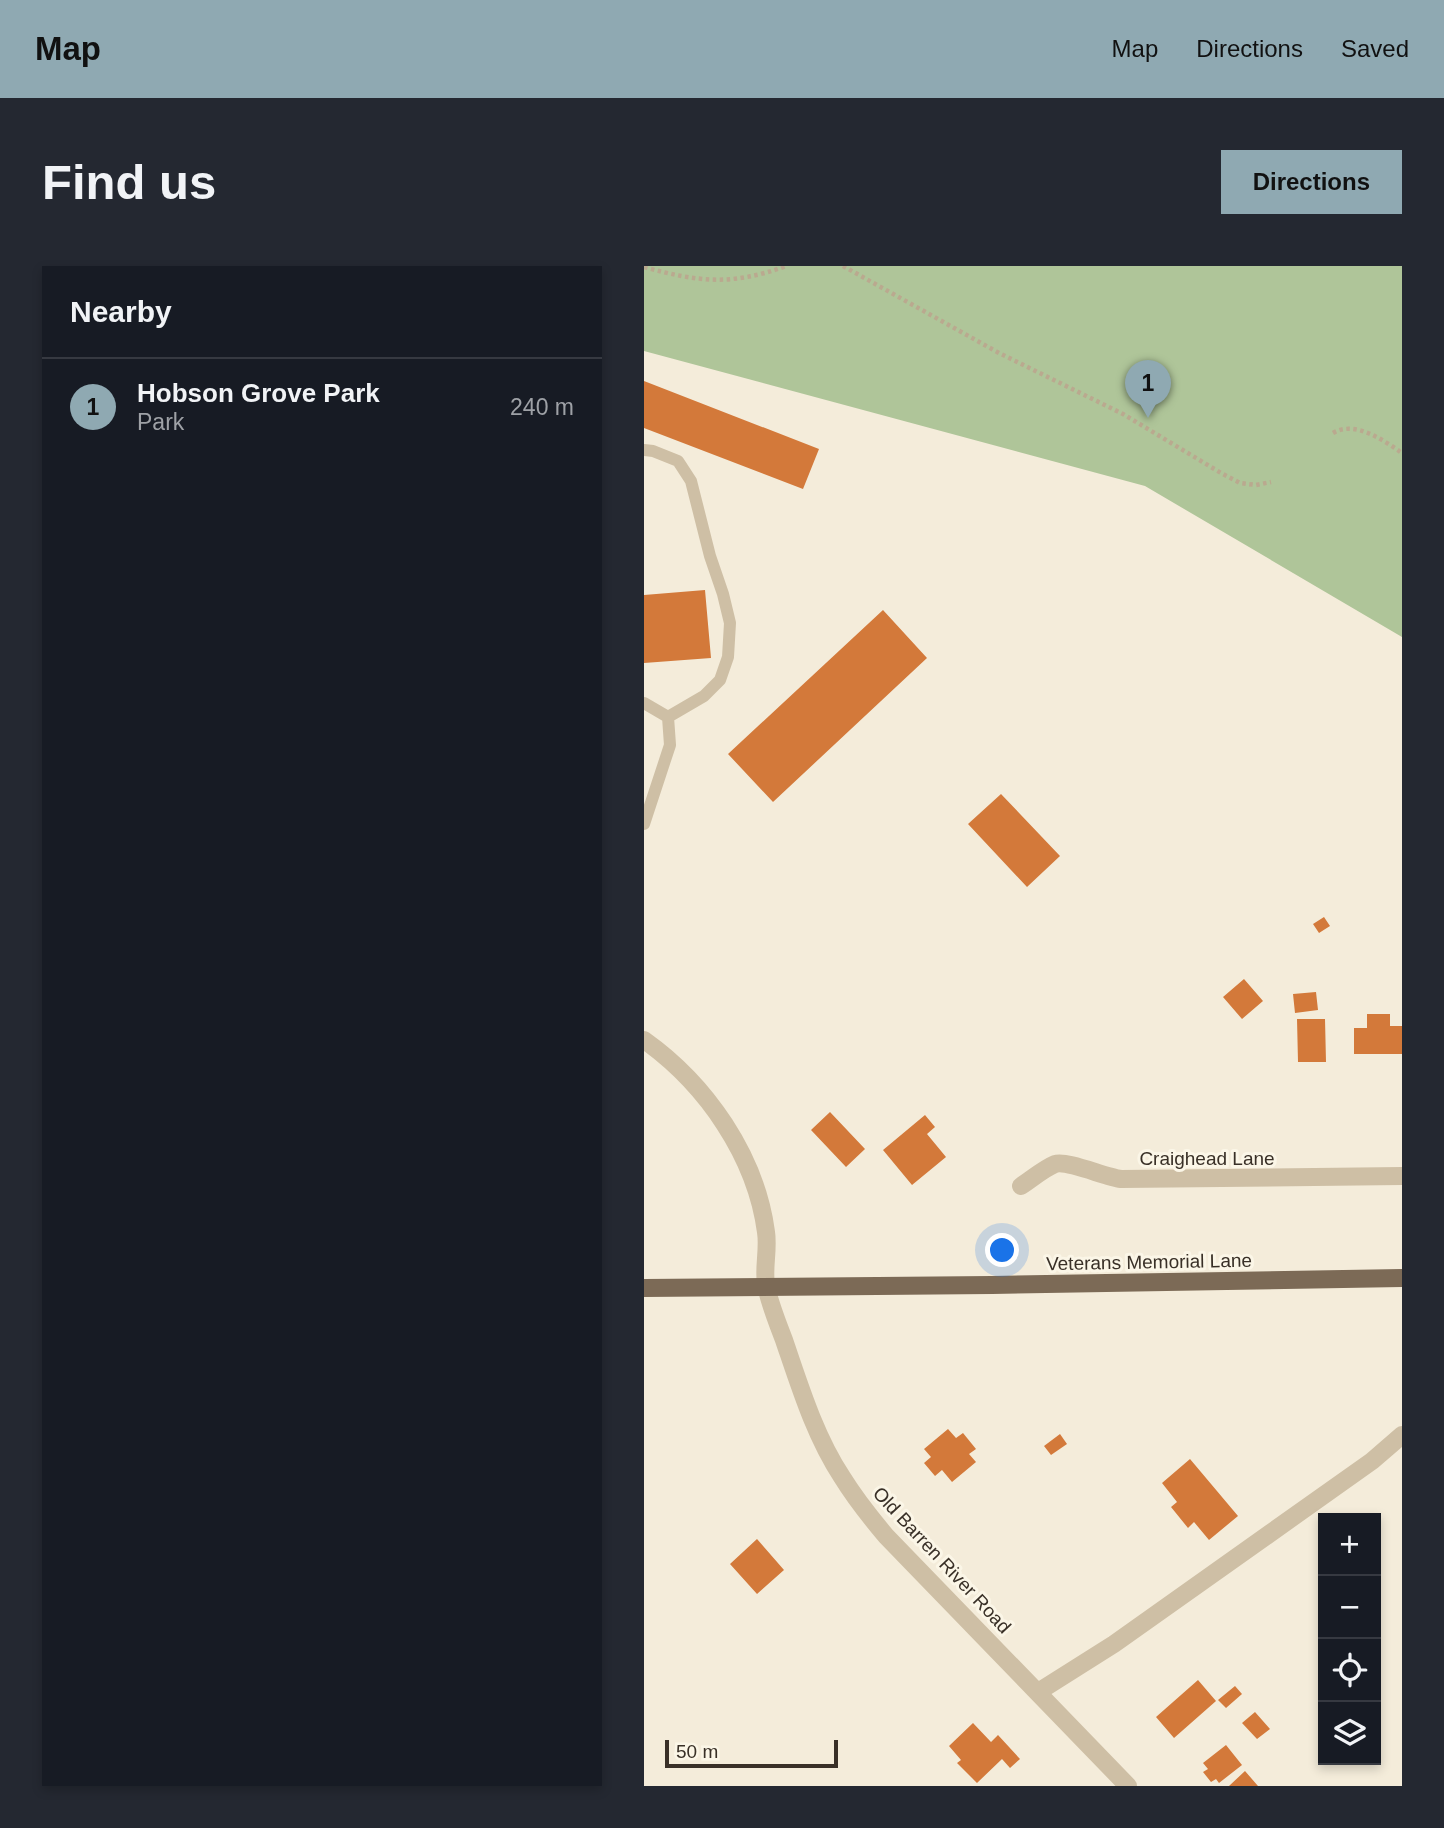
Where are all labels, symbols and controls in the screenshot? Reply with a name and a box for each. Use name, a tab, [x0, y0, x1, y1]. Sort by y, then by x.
text: Map	[35, 30, 101, 67]
text: Map	[1112, 35, 1158, 62]
text: Directions	[1196, 35, 1303, 62]
text: Saved	[1341, 35, 1409, 62]
button: Directions	[1221, 150, 1402, 214]
text: Find us	[42, 155, 216, 209]
text: Nearby	[70, 295, 172, 328]
pin: 1	[1125, 360, 1171, 418]
text: Hobson Grove Park	[137, 378, 380, 408]
text: 1	[87, 394, 99, 420]
text: 240 m	[510, 394, 574, 420]
text: Park	[137, 409, 184, 435]
street label: Craighead Lane	[1139, 1148, 1275, 1169]
your location	[985, 1233, 1019, 1267]
street label: Veterans Memorial Lane	[1046, 1250, 1252, 1274]
street label: Old Barren River Road	[869, 1483, 1015, 1637]
map controls	[1318, 1513, 1381, 1765]
button: +	[1318, 1513, 1381, 1576]
button: −	[1318, 1576, 1381, 1639]
button: locate	[1318, 1639, 1381, 1702]
button: layers	[1318, 1702, 1381, 1765]
scale bar	[665, 1737, 838, 1769]
text: 50 m	[676, 1741, 718, 1762]

